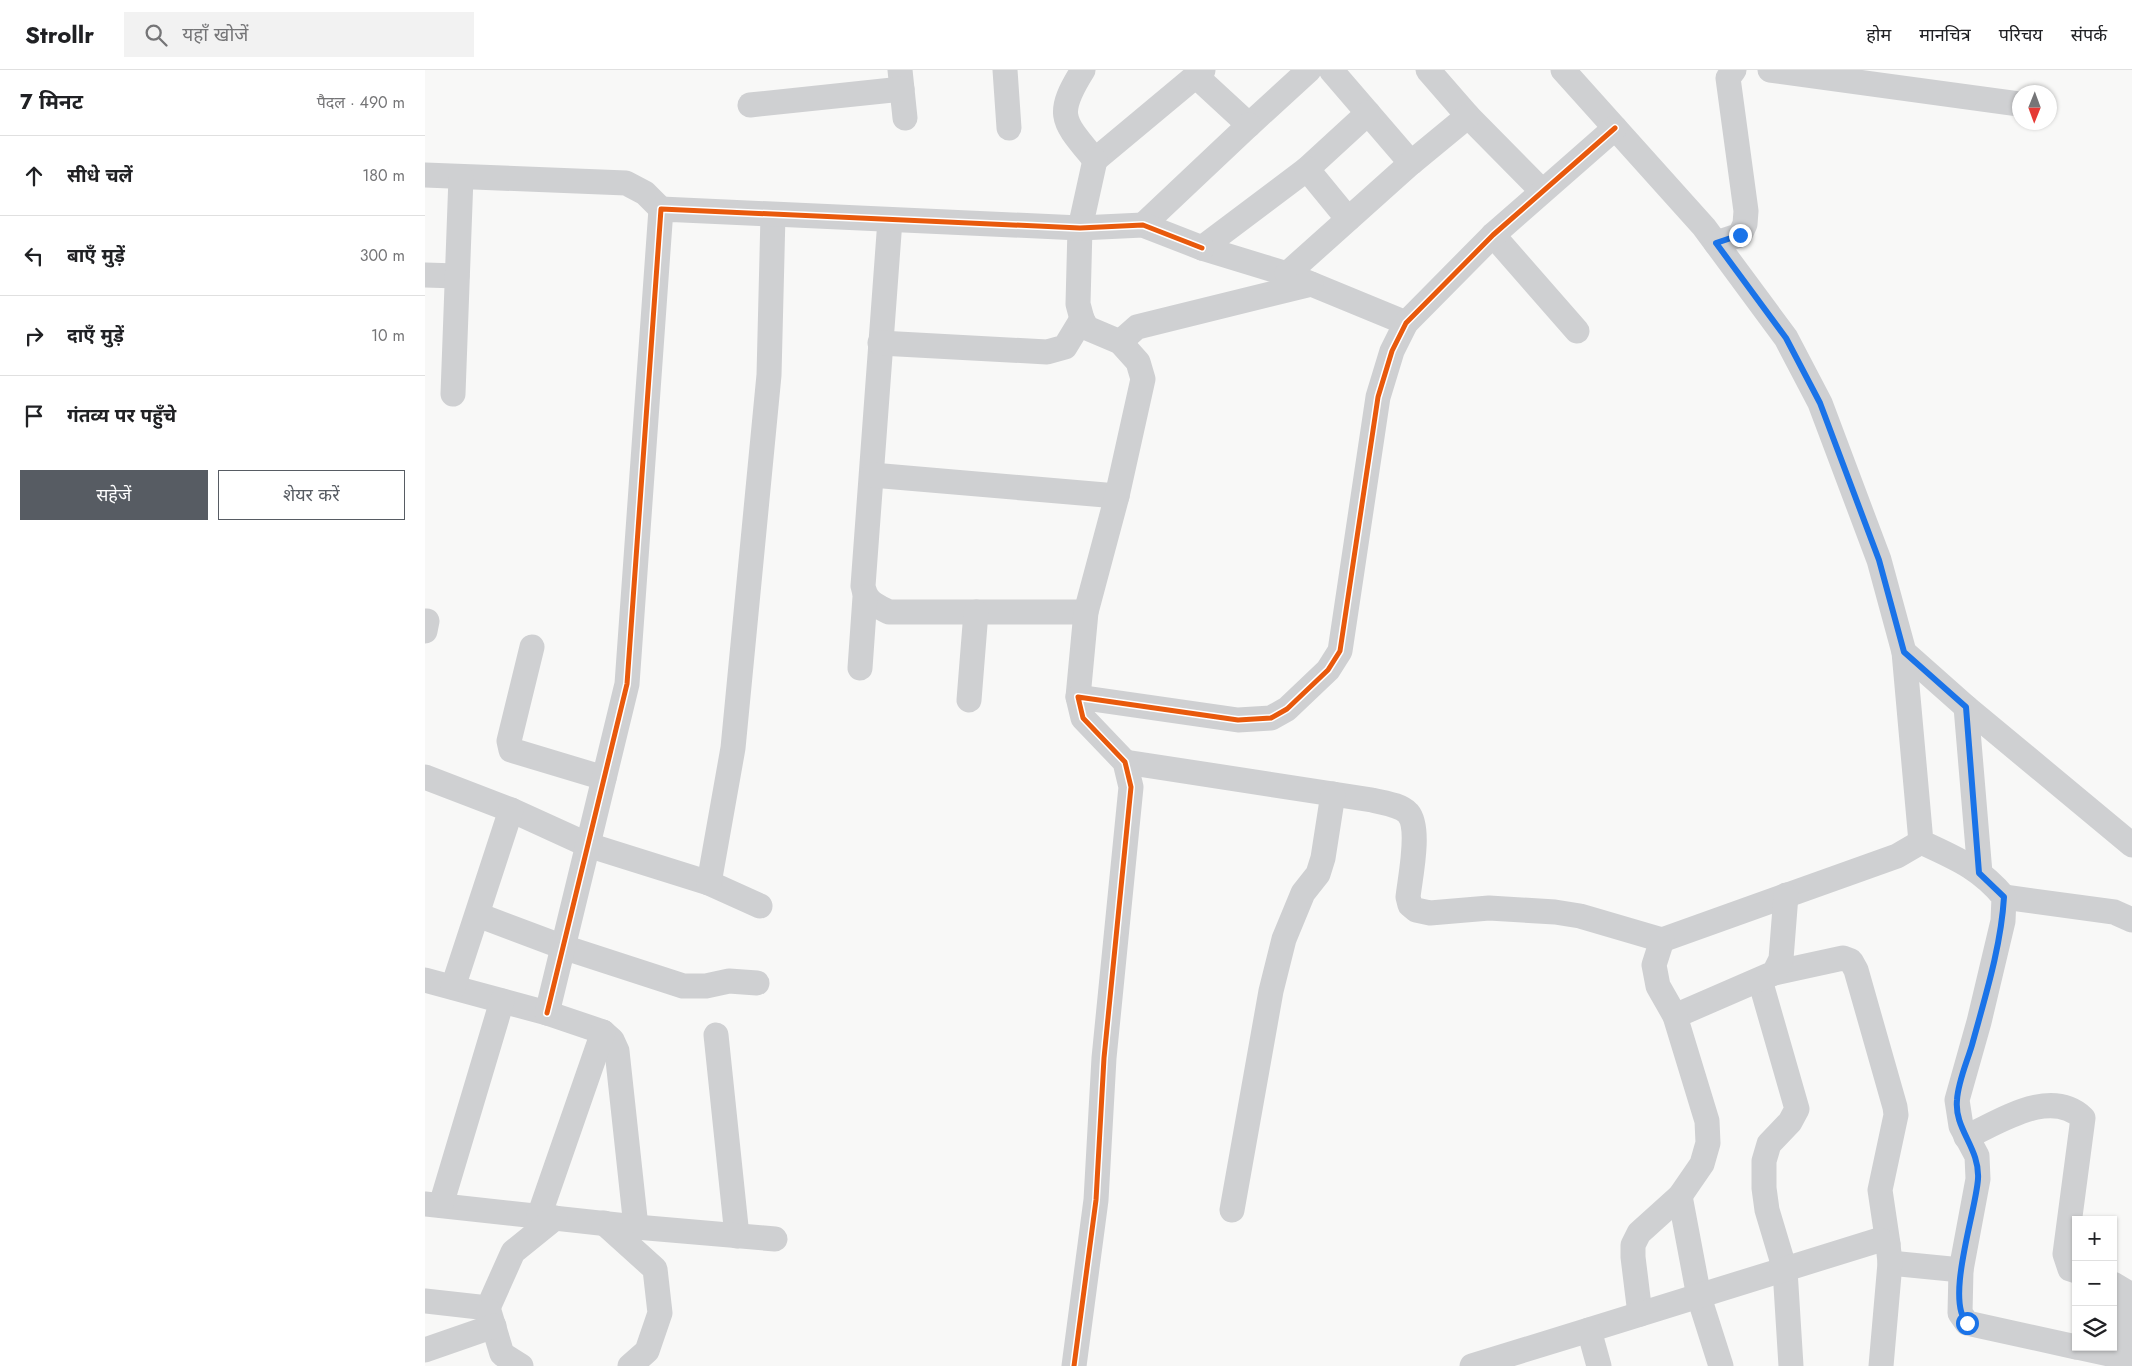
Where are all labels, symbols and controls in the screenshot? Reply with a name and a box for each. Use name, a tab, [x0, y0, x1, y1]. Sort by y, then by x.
search box	[124, 12, 474, 57]
text: Strollr	[25, 17, 94, 52]
icon: search	[142, 21, 170, 49]
text: यहाँ खोजें	[182, 21, 248, 48]
text: होम	[1866, 22, 1891, 48]
text: मानचित्र	[1919, 22, 1971, 48]
text: परिचय	[1999, 22, 2043, 48]
text: संपर्क	[2071, 22, 2107, 48]
north arrow	[2012, 85, 2057, 130]
text: 7 मिनट	[20, 87, 83, 117]
text: पैदल · 490 m	[317, 91, 405, 114]
icon: ahead	[20, 162, 48, 190]
text: सीधे चलें	[67, 162, 133, 189]
text: 180 m	[362, 164, 405, 187]
route end	[1729, 224, 1752, 247]
icon: left	[20, 242, 48, 270]
text: बाएँ मुड़ें	[67, 242, 125, 269]
text: 300 m	[360, 244, 405, 267]
icon: right	[20, 322, 48, 350]
text: दाएँ मुड़ें	[67, 322, 124, 349]
text: 10 m	[371, 324, 405, 347]
icon: arrive	[20, 402, 48, 430]
text: गंतव्य पर पहुँचे	[67, 402, 176, 429]
button: सहेजें	[20, 470, 208, 520]
button: शेयर करें	[218, 470, 405, 520]
map controls	[2072, 1216, 2117, 1351]
button: +	[2072, 1216, 2117, 1261]
button: −	[2072, 1261, 2117, 1306]
button: layers	[2072, 1306, 2117, 1351]
route start	[1956, 1312, 1979, 1335]

